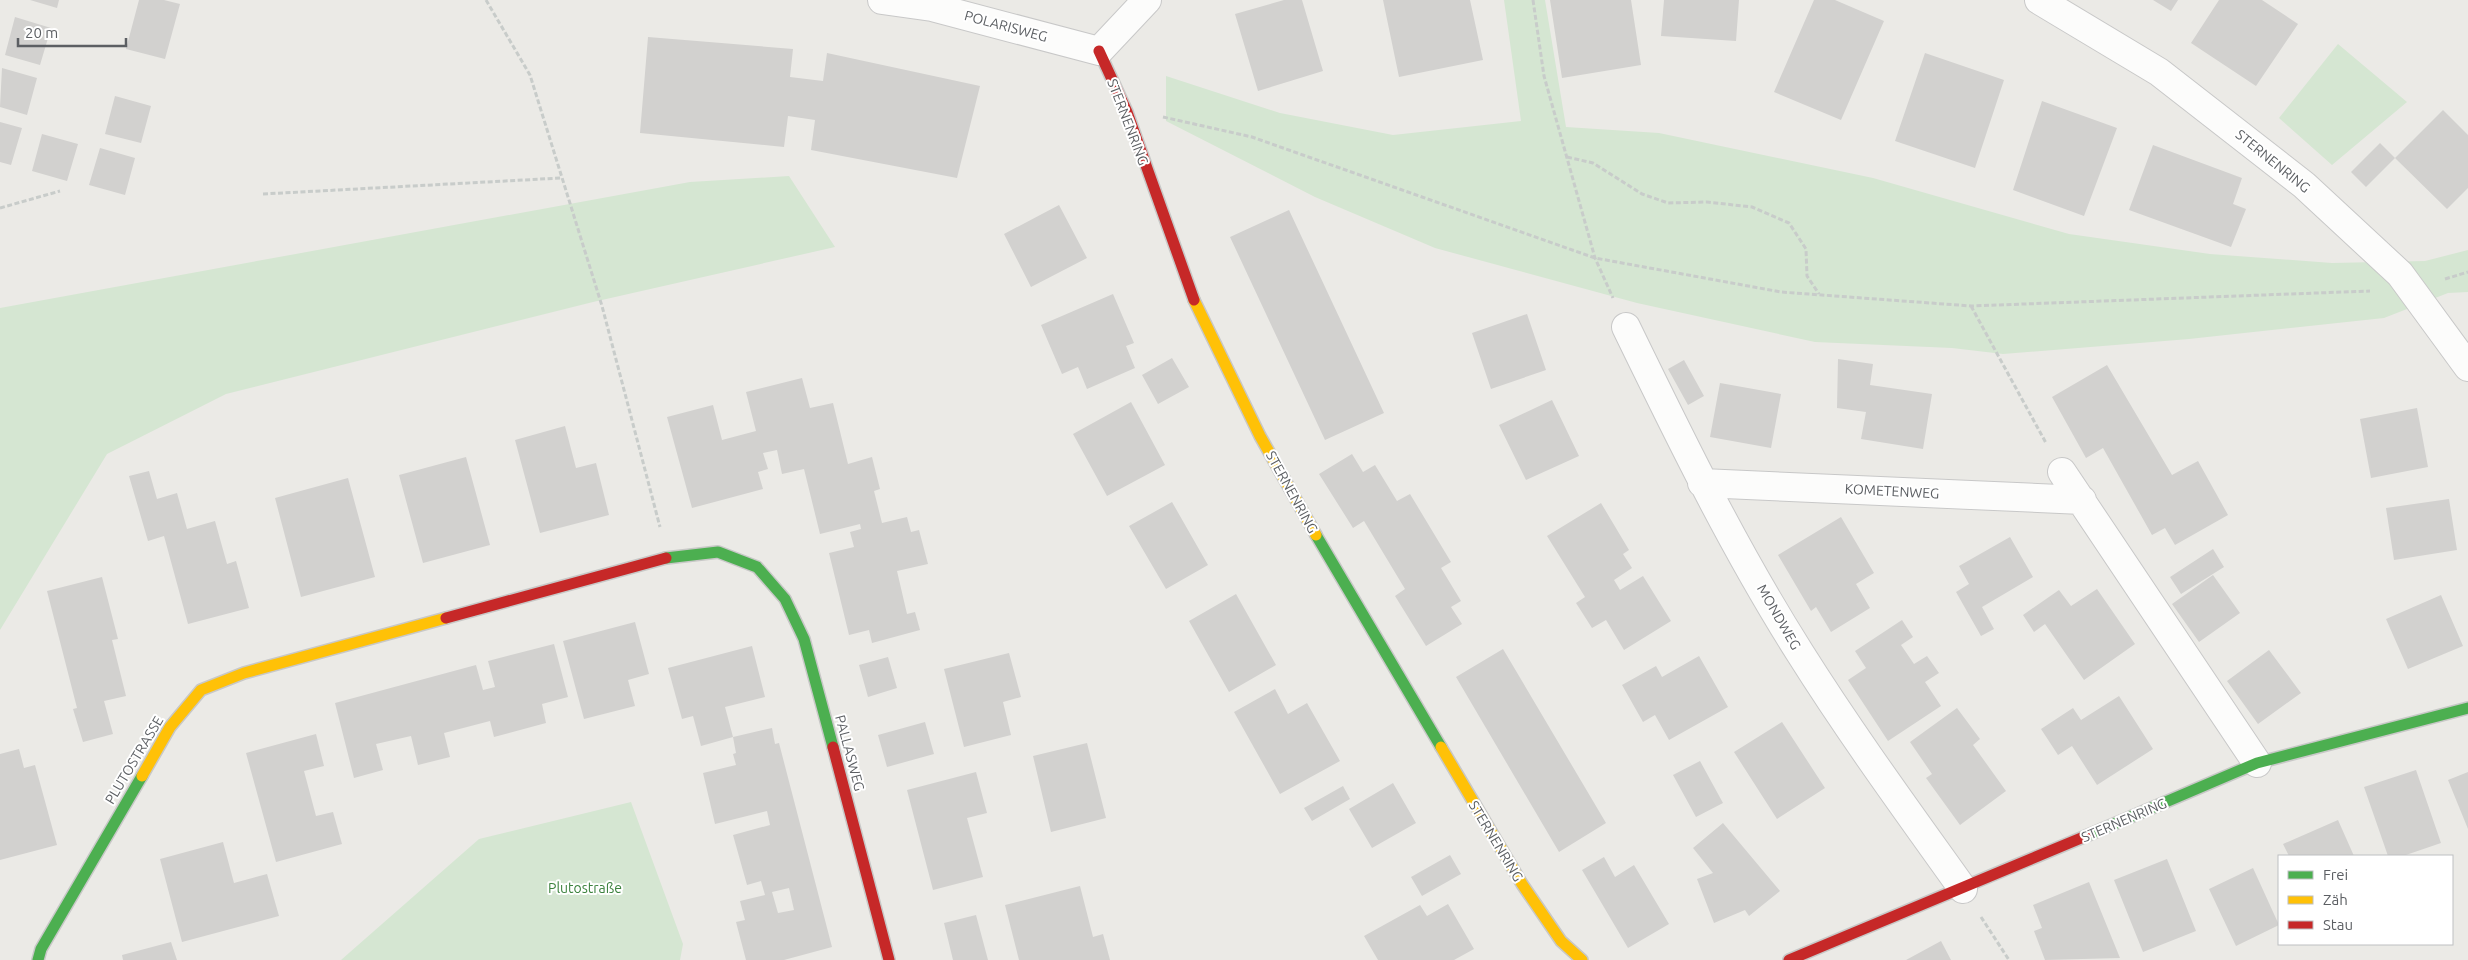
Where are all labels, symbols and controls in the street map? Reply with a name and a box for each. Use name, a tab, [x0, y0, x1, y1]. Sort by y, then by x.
street label: POLARISWEG	[963, 7, 1049, 45]
scale bar	[18, 15, 125, 47]
text: 20 m	[25, 24, 58, 41]
street label: STERNENRING	[1104, 77, 1152, 167]
street label: STERNENRING	[2233, 126, 2313, 196]
street label: STERNENRING	[1263, 448, 1321, 536]
street label: KOMETENWEG	[1844, 481, 1940, 501]
street label: MONDWEG	[1754, 582, 1804, 652]
street label: PLUTOSTRASSE	[102, 713, 167, 807]
street label: PALLASWEG	[832, 713, 868, 793]
street label: STERNENRING	[2079, 795, 2169, 845]
street label: STERNENRING	[1466, 798, 1526, 884]
legend	[2278, 855, 2453, 945]
text: Frei	[2323, 866, 2348, 883]
park label: Plutostraße	[548, 880, 622, 896]
text: Zäh	[2323, 891, 2348, 908]
text: Stau	[2323, 916, 2353, 933]

